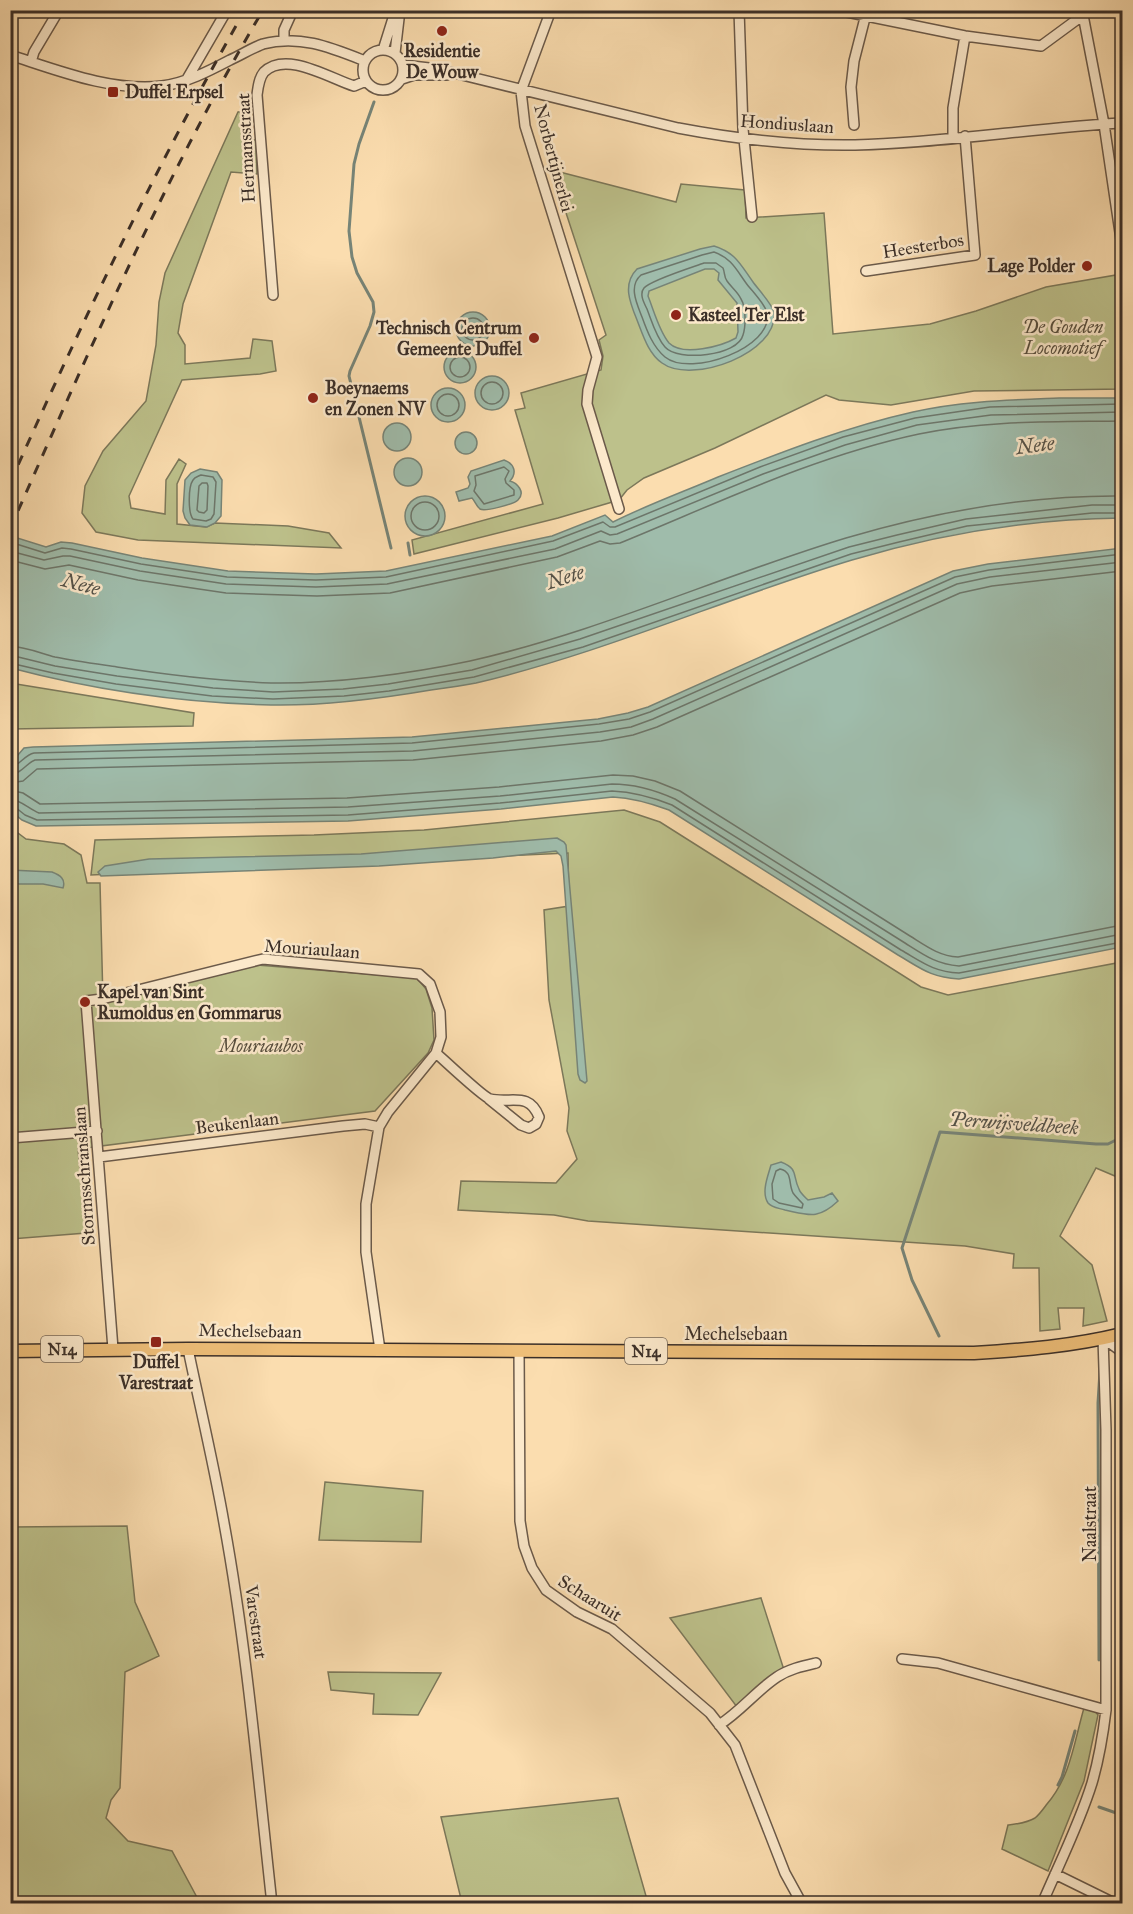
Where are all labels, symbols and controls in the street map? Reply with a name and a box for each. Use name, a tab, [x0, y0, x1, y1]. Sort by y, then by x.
marker: Residentie De Wouw	[435, 24, 449, 38]
place label: Residentie De Wouw	[404, 40, 481, 83]
place label: Duffel Erpsel	[125, 81, 225, 104]
marker: Duffel Erpsel	[106, 85, 120, 99]
street label: Hermansstraat	[232, 92, 260, 203]
street label: Norbertijnerlei	[529, 102, 579, 214]
street label: Hondiuslaan	[739, 110, 835, 138]
street label: Heesterbos	[881, 229, 965, 263]
place label: Lage Polder	[987, 255, 1076, 278]
marker: Lage Polder	[1080, 259, 1094, 273]
place label: Kasteel Ter Elst	[688, 304, 805, 326]
marker: Kasteel Ter Elst	[669, 308, 683, 322]
park label: De Gouden Locomotief	[1023, 316, 1107, 359]
place label: Technisch Centrum Gemeente Duffel	[375, 317, 523, 360]
marker: Technisch Centrum Gemeente Duffel	[527, 331, 541, 345]
place label: Boeynaems en Zonen NV	[325, 377, 427, 420]
marker: Boeynaems en Zonen NV	[306, 391, 320, 405]
water label: Nete	[1014, 431, 1056, 459]
water label: Nete	[542, 559, 587, 595]
water label: Nete	[58, 567, 103, 601]
street label: Mouriaulaan	[263, 935, 361, 963]
place label: Kapel van Sint Rumoldus en Gommarus	[97, 981, 282, 1024]
marker: Kapel van Sint Rumoldus en Gommarus	[78, 995, 92, 1009]
park label: Mouriaubos	[217, 1035, 304, 1057]
street label: Stormsschranslaan	[68, 1106, 100, 1246]
street label: Beukenlaan	[194, 1107, 280, 1139]
water label: Perwijsveldbeek	[949, 1107, 1080, 1139]
street label: Mechelsebaan	[198, 1319, 302, 1343]
street label: Mechelsebaan	[684, 1323, 788, 1345]
marker: Duffel Varestraat	[149, 1335, 163, 1349]
road number: N14	[41, 1336, 83, 1362]
road number: N14	[625, 1338, 667, 1364]
place label: Duffel Varestraat	[118, 1351, 194, 1394]
street label: Naalstraat	[1079, 1485, 1101, 1562]
street label: Schaaruit	[554, 1570, 626, 1626]
street label: Varestraat	[240, 1583, 272, 1661]

